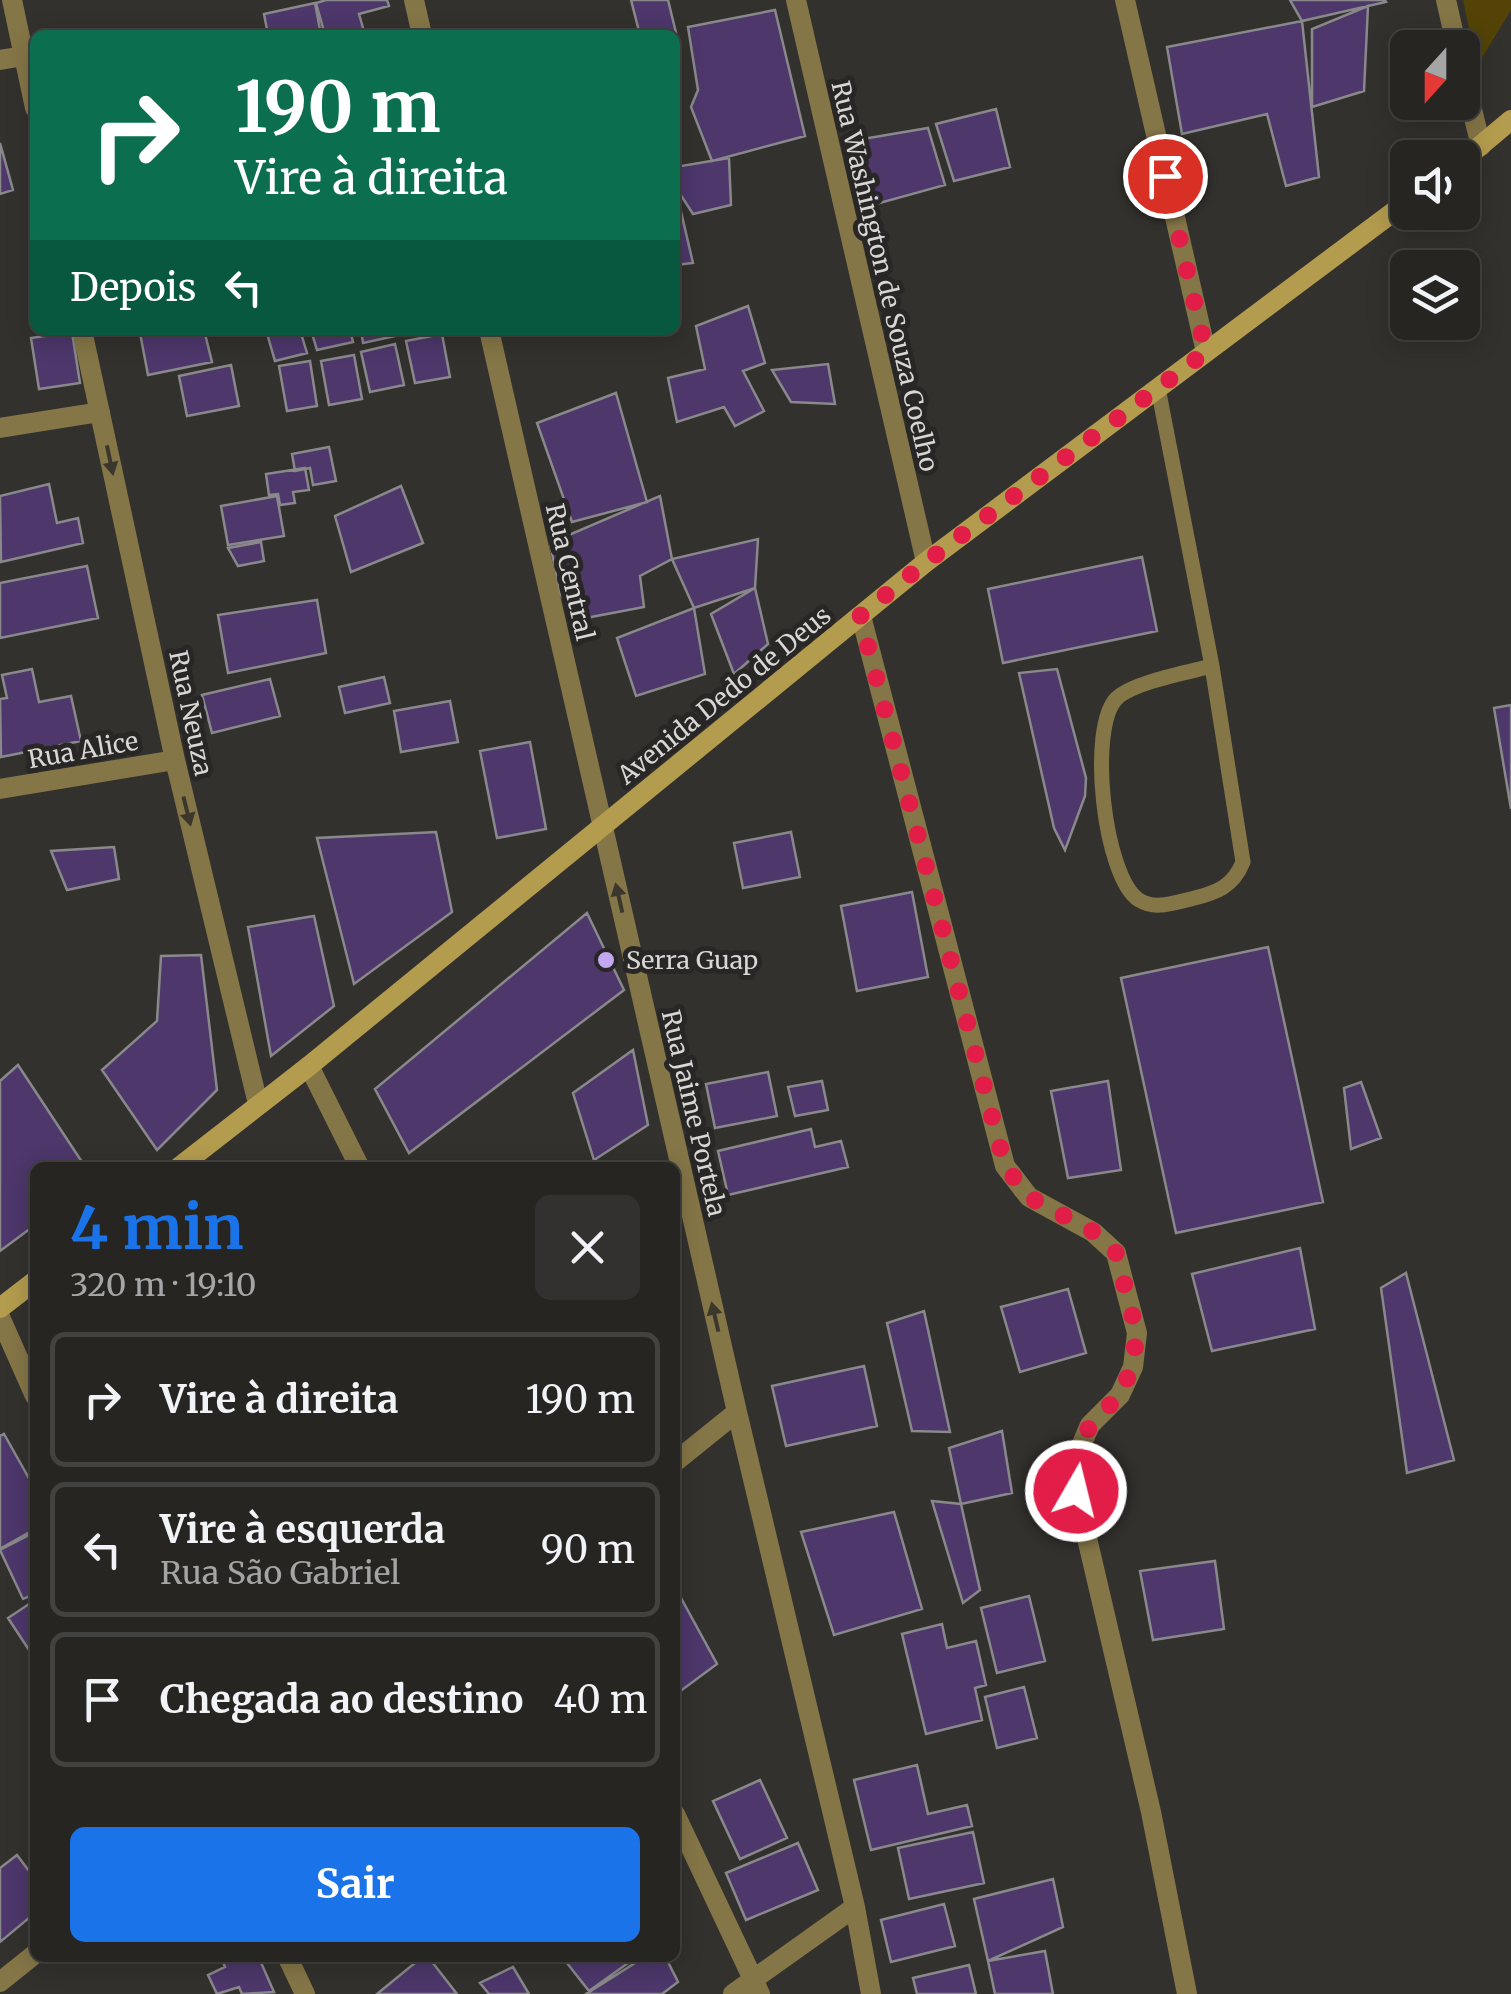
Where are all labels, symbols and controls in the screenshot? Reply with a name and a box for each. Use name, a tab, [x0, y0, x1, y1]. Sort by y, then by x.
north arrow	[1390, 30, 1480, 120]
map controls	[1390, 30, 1480, 340]
text: 190 m	[235, 63, 441, 151]
icon: right	[70, 70, 200, 200]
street label: Rua Washington de Souza Coelho	[824, 78, 946, 474]
pin	[1123, 134, 1208, 219]
button: sound	[1390, 140, 1480, 230]
icon: arrive	[1138, 149, 1193, 204]
text: Vire à direita	[235, 150, 508, 206]
button: layers	[1390, 250, 1480, 340]
icon: left	[216, 260, 271, 315]
text: Depois	[70, 264, 196, 311]
one-way arrow	[103, 444, 119, 475]
street label: Rua Central	[539, 500, 601, 644]
street label: Avenida Dedo de Deus	[610, 599, 837, 792]
street label: Rua Neuza	[162, 647, 220, 779]
street label: Rua Alice	[25, 725, 141, 775]
one-way arrow	[180, 796, 195, 827]
one-way arrow	[611, 882, 626, 913]
place label: Serra Guap	[626, 944, 758, 976]
marker: Serra Guap	[595, 949, 617, 971]
street label: Rua Jaime Portela	[655, 1007, 733, 1219]
text: 4 min	[70, 1190, 244, 1265]
button: close	[535, 1195, 640, 1300]
text: 320 m · 19:10	[70, 1265, 256, 1305]
one-way arrow	[707, 1301, 722, 1332]
icon: right	[75, 1372, 130, 1427]
text: Vire à direita	[160, 1376, 398, 1423]
text: 190 m	[525, 1376, 635, 1423]
position arrow	[1024, 1439, 1128, 1543]
text: Vire à esquerda	[160, 1506, 445, 1553]
icon: left	[75, 1522, 130, 1577]
text: 90 m	[541, 1526, 635, 1573]
text: Rua São Gabriel	[160, 1553, 400, 1593]
icon: arrive	[75, 1672, 130, 1727]
text: Chegada ao destino	[160, 1676, 523, 1723]
text: 40 m	[553, 1676, 648, 1723]
button: Sair	[70, 1827, 640, 1942]

